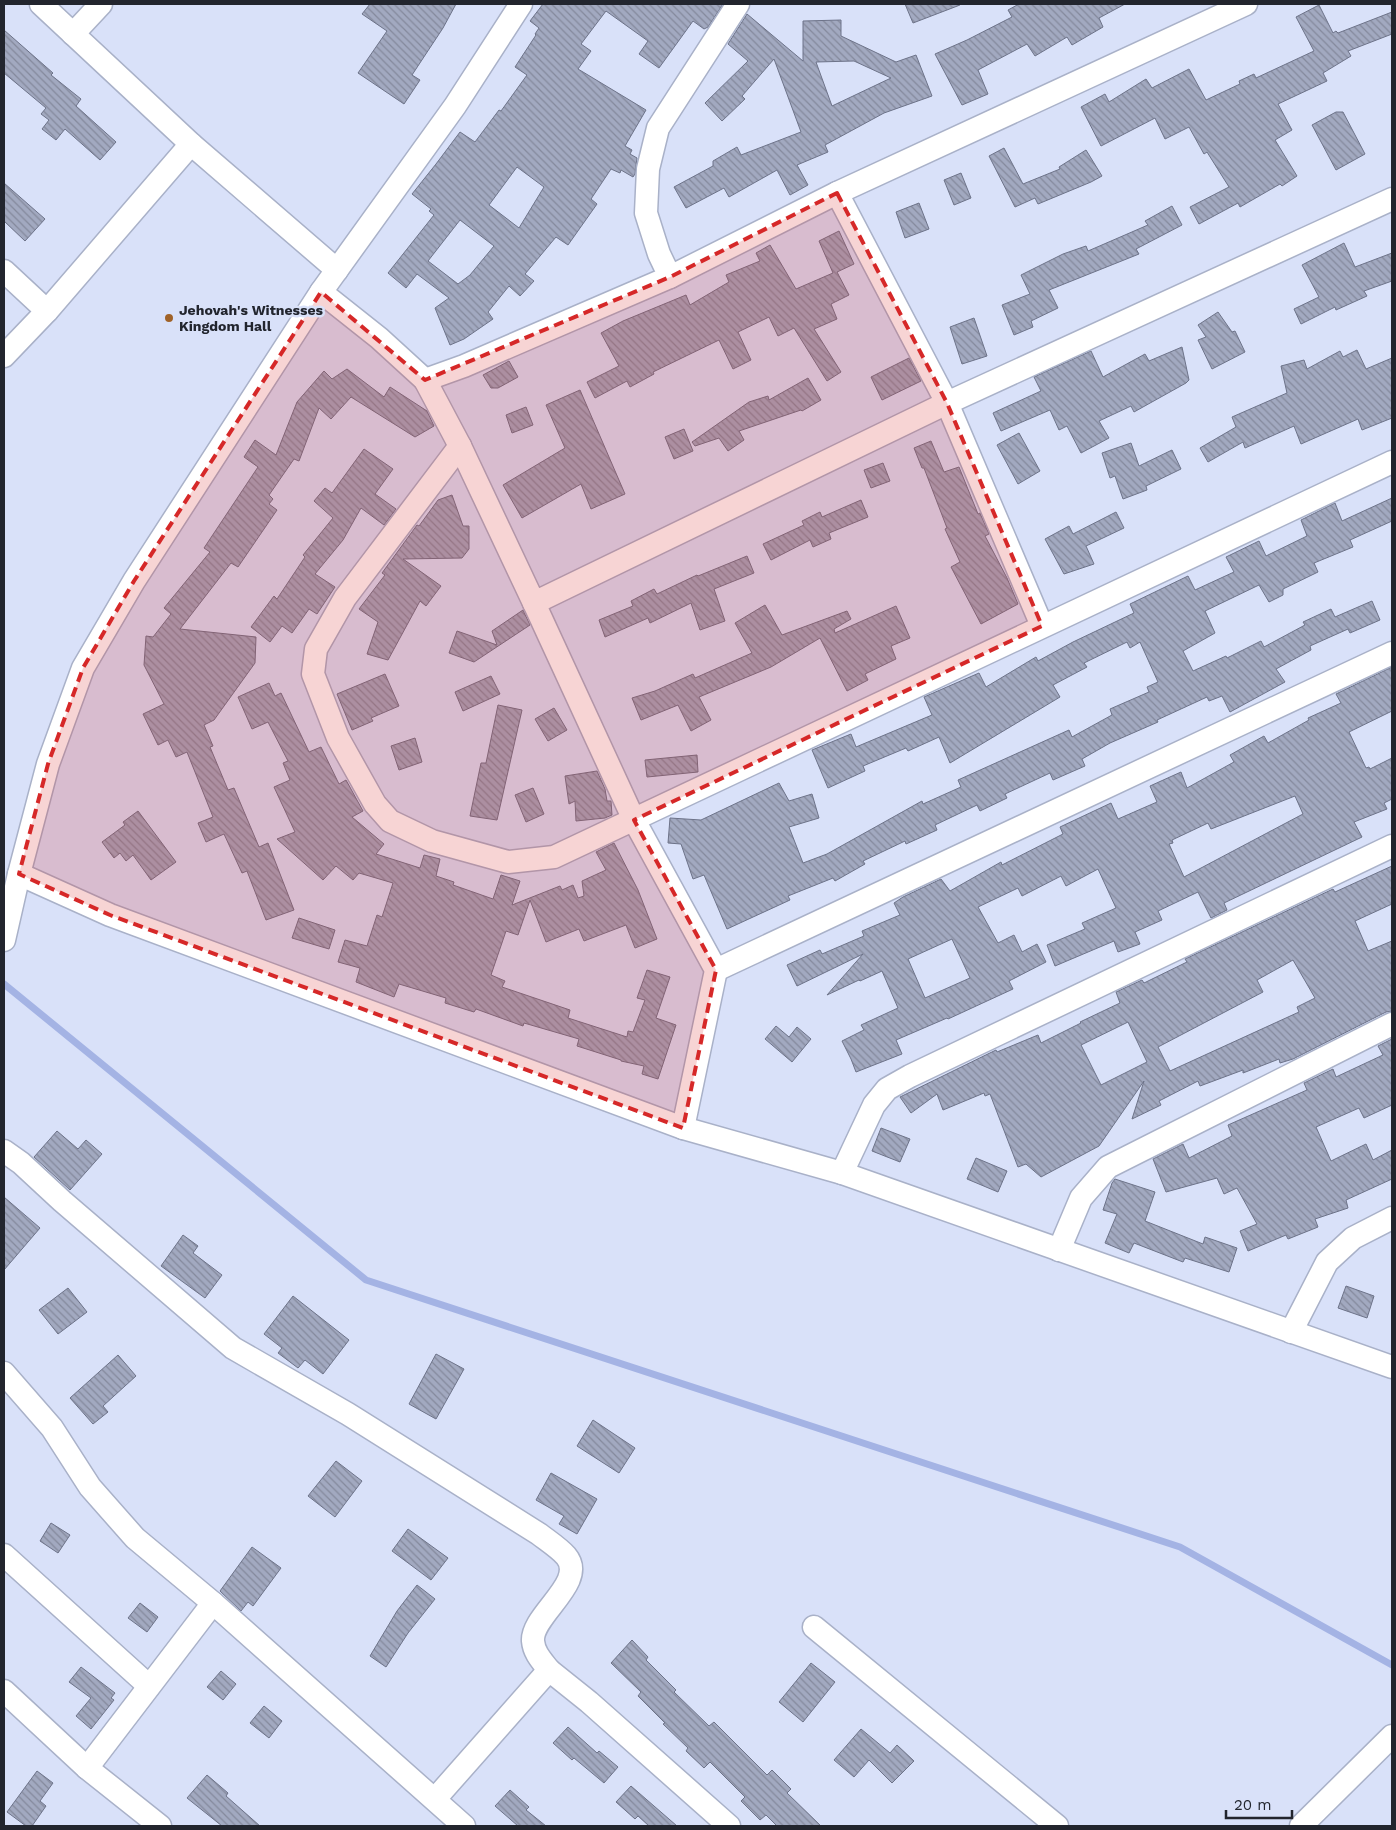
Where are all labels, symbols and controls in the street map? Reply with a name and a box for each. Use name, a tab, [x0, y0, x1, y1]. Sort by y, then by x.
place label: Jehovah's Witnesses Kingdom Hall	[179, 302, 324, 334]
marker: Jehovah's Witnesses Kingdom Hall	[163, 312, 175, 324]
scale bar	[1226, 1788, 1292, 1820]
text: 20 m	[1234, 1796, 1272, 1814]

